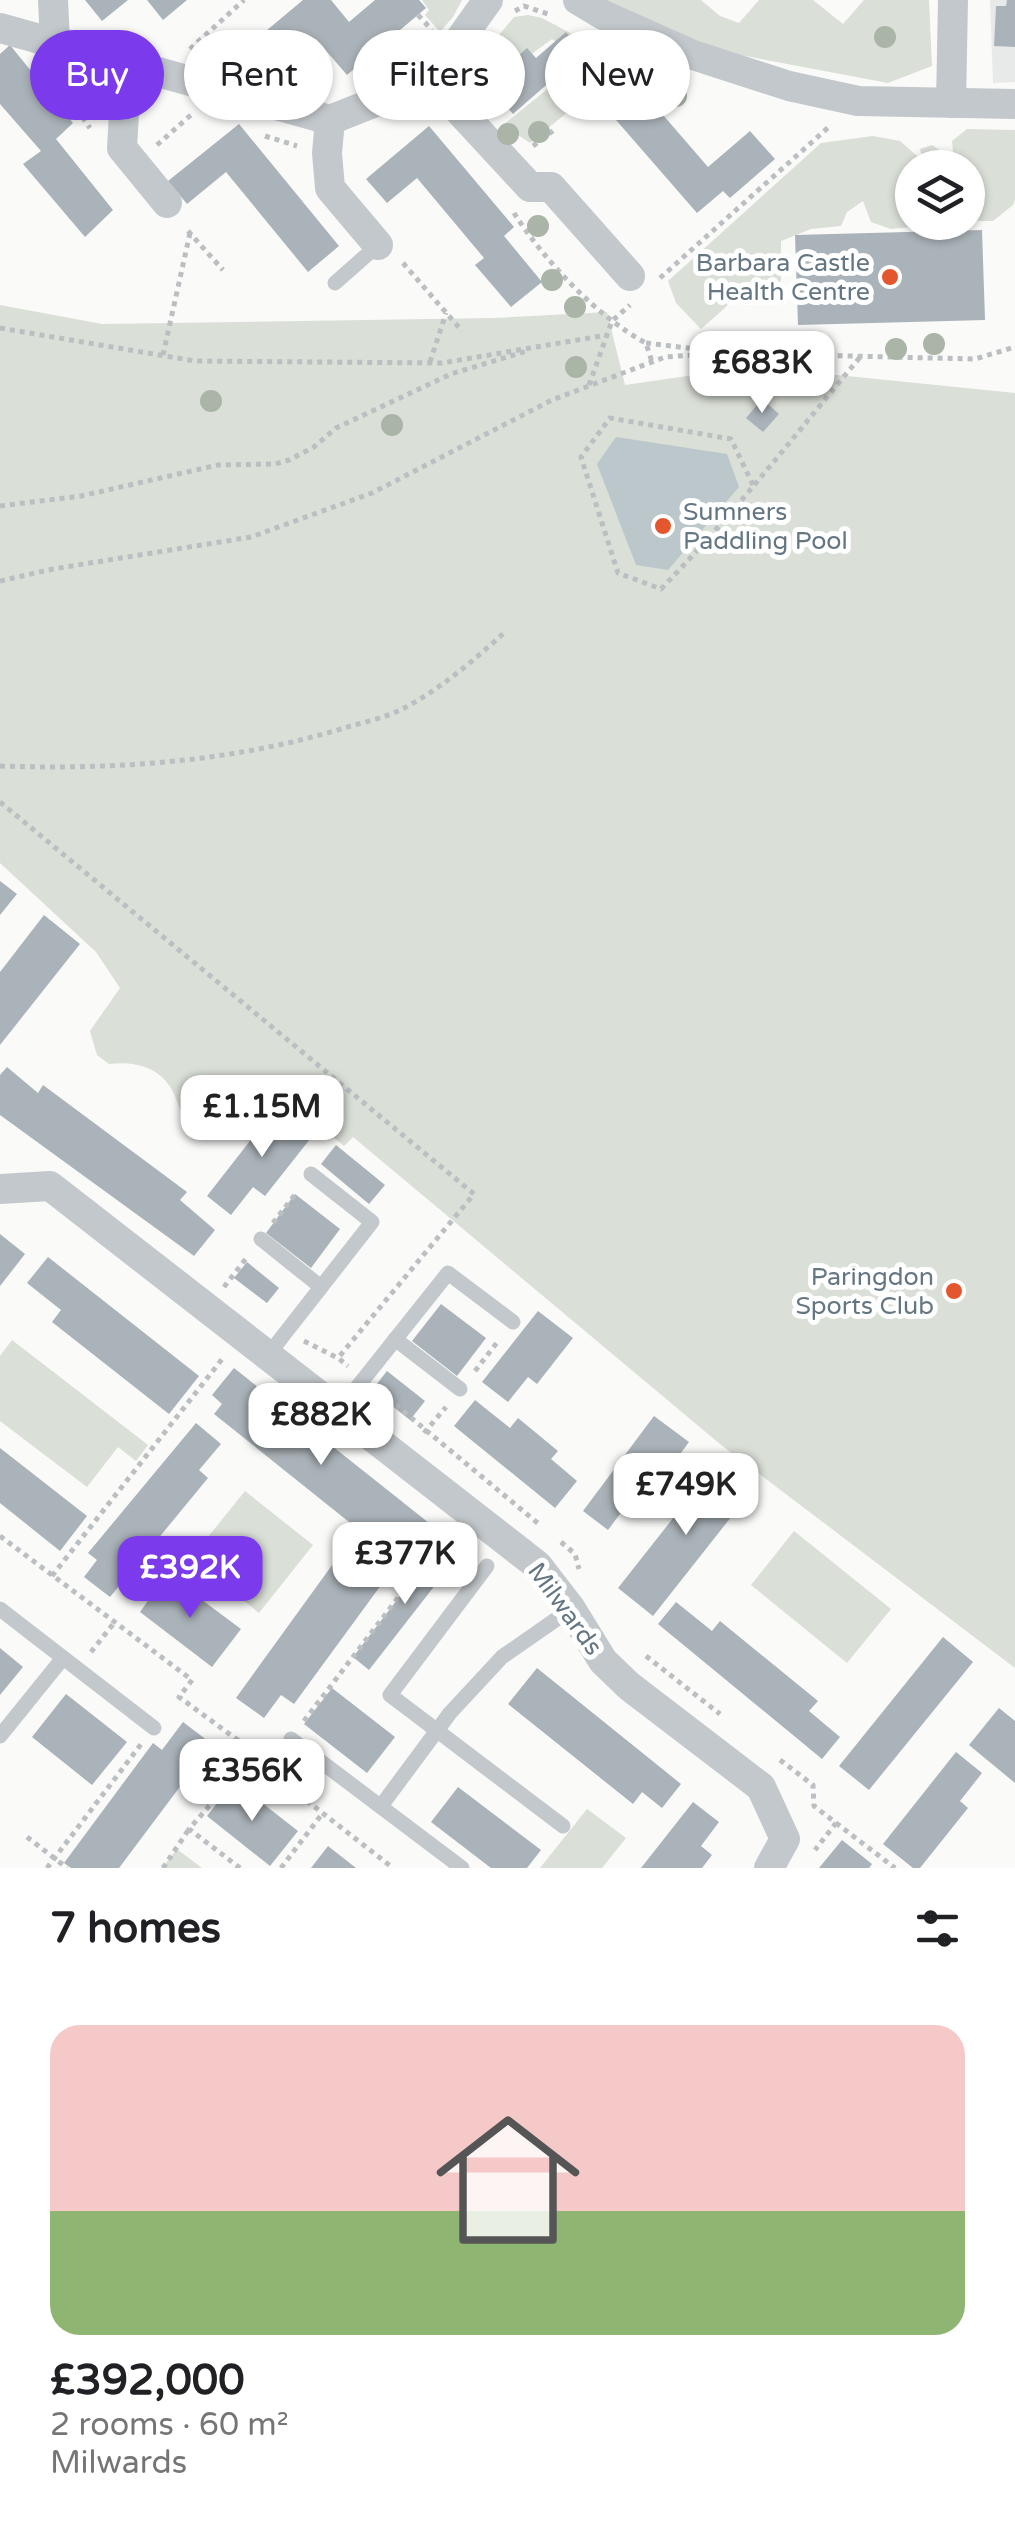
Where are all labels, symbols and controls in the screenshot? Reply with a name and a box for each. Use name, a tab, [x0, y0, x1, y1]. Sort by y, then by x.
chip: Buy	[30, 30, 164, 120]
chip: Rent	[184, 30, 333, 120]
chip: Filters	[353, 30, 525, 120]
chip: New	[545, 30, 690, 120]
map controls	[895, 150, 985, 240]
button: layers	[895, 150, 985, 240]
place label: Barbara Castle Health Centre	[696, 248, 870, 307]
marker: Barbara Castle Health Centre	[879, 266, 901, 288]
pin: £683K	[692, 331, 832, 416]
text: £683K	[711, 344, 813, 382]
place label: Sumners Paddling Pool	[683, 497, 848, 556]
marker: Sumners Paddling Pool	[652, 515, 674, 537]
pin: £1.15M	[181, 1075, 343, 1160]
text: £1.15M	[203, 1088, 321, 1126]
place label: Paringdon Sports Club	[796, 1262, 934, 1321]
marker: Paringdon Sports Club	[943, 1280, 965, 1302]
pin: £882K	[251, 1383, 391, 1468]
text: £882K	[270, 1396, 372, 1434]
pin: £749K	[616, 1453, 756, 1538]
text: £749K	[635, 1466, 737, 1504]
pin: £377K	[335, 1522, 475, 1607]
text: £377K	[354, 1535, 456, 1573]
pin: £392K	[120, 1536, 260, 1621]
text: £392K	[139, 1549, 241, 1587]
street label: Milwards	[521, 1557, 609, 1661]
pin: £356K	[182, 1739, 322, 1824]
text: £356K	[201, 1752, 303, 1790]
icon: filters	[910, 1901, 965, 1956]
text: 7 homes	[50, 1903, 221, 1954]
icon: home	[418, 2090, 598, 2270]
text: £392,000	[50, 2355, 245, 2406]
text: 2 rooms · 60 m²	[50, 2406, 289, 2444]
text: Milwards	[50, 2444, 187, 2482]

